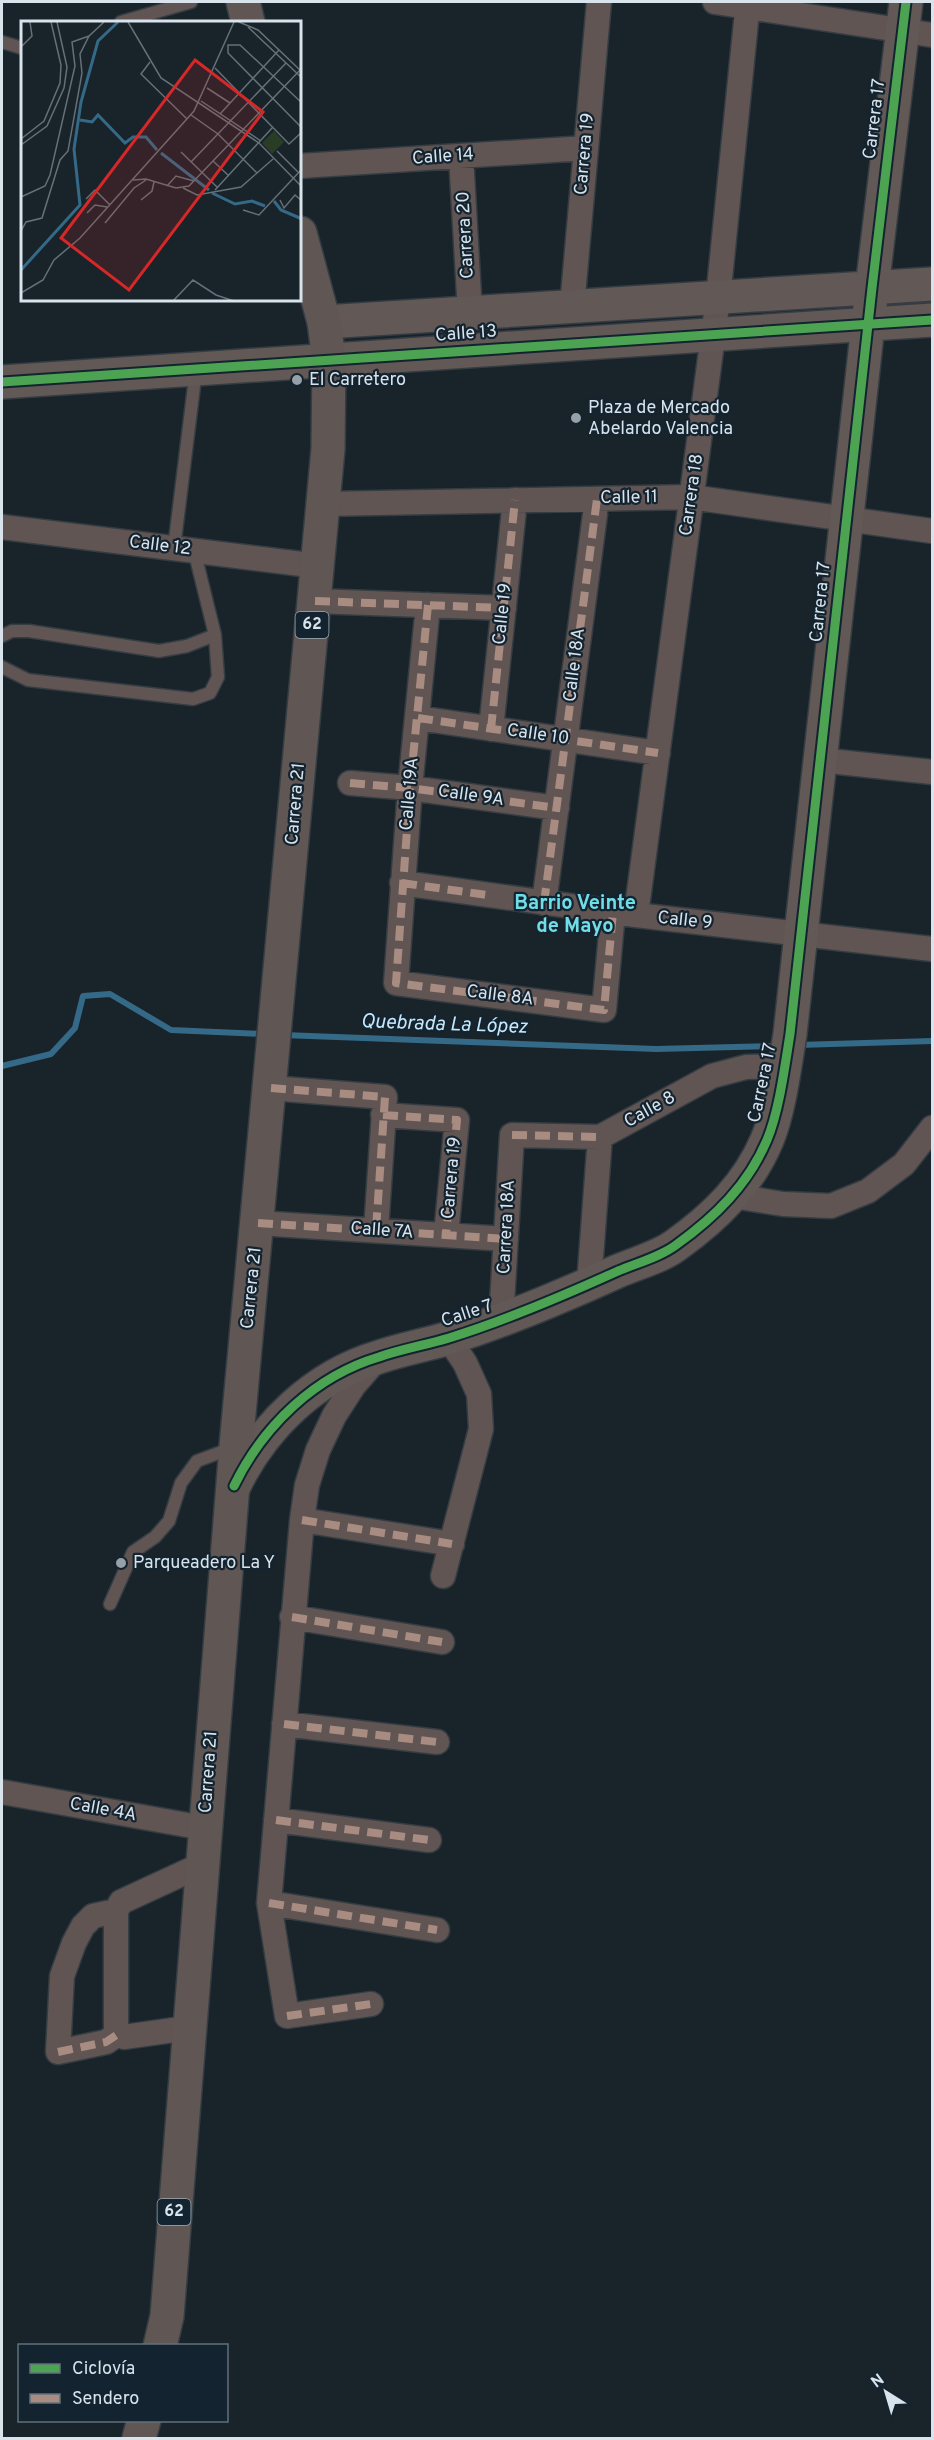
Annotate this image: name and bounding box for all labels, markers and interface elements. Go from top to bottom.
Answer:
inset map [21,21,302,302]
street label: Carrera 17 [859,77,891,161]
street label: Carrera 19 [570,112,600,196]
street label: Calle 14 [411,143,475,171]
street label: Carrera 20 [452,191,480,279]
street label: Calle 13 [434,320,498,348]
place label: El Carretero [309,369,406,392]
marker: El Carretero [290,373,304,387]
place label: Plaza de Mercado Abelardo Valencia [588,397,733,441]
marker: Plaza de Mercado Abelardo Valencia [569,411,583,425]
street label: Carrera 18 [675,452,709,538]
street label: Calle 11 [600,486,658,510]
street label: Calle 12 [128,531,192,561]
street label: Carrera 17 [805,560,837,644]
street label: Calle 19 [488,582,518,646]
road number: 62 [296,612,328,638]
street label: Calle 18A [559,627,591,703]
street label: Calle 10 [505,719,571,751]
street label: Calle 19A [395,756,425,832]
street label: Carrera 21 [281,762,311,846]
street label: Calle 9A [436,780,506,812]
district label: Barrio Veinte de Mayo [514,891,636,940]
street label: Calle 9 [656,907,714,935]
street label: Calle 8A [465,980,535,1012]
water label: Quebrada La López [360,1009,529,1041]
street label: Carrera 17 [743,1041,783,1125]
street label: Calle 8 [620,1086,680,1134]
street label: Carrera 19 [437,1136,467,1220]
street label: Carrera 18A [493,1179,521,1275]
street label: Calle 7A [350,1217,414,1245]
street label: Carrera 21 [236,1246,268,1330]
street label: Calle 7 [438,1295,496,1333]
place label: Parqueadero La Y [133,1552,275,1575]
marker: Parqueadero La Y [114,1556,128,1570]
street label: Carrera 21 [195,1730,223,1814]
street label: Calle 4A [68,1793,138,1827]
road number: 62 [158,2199,190,2225]
legend [18,2344,228,2422]
text: Ciclovía [72,2358,135,2381]
north arrow [856,2362,916,2422]
text: N [868,2370,889,2393]
text: Sendero [72,2388,139,2411]

